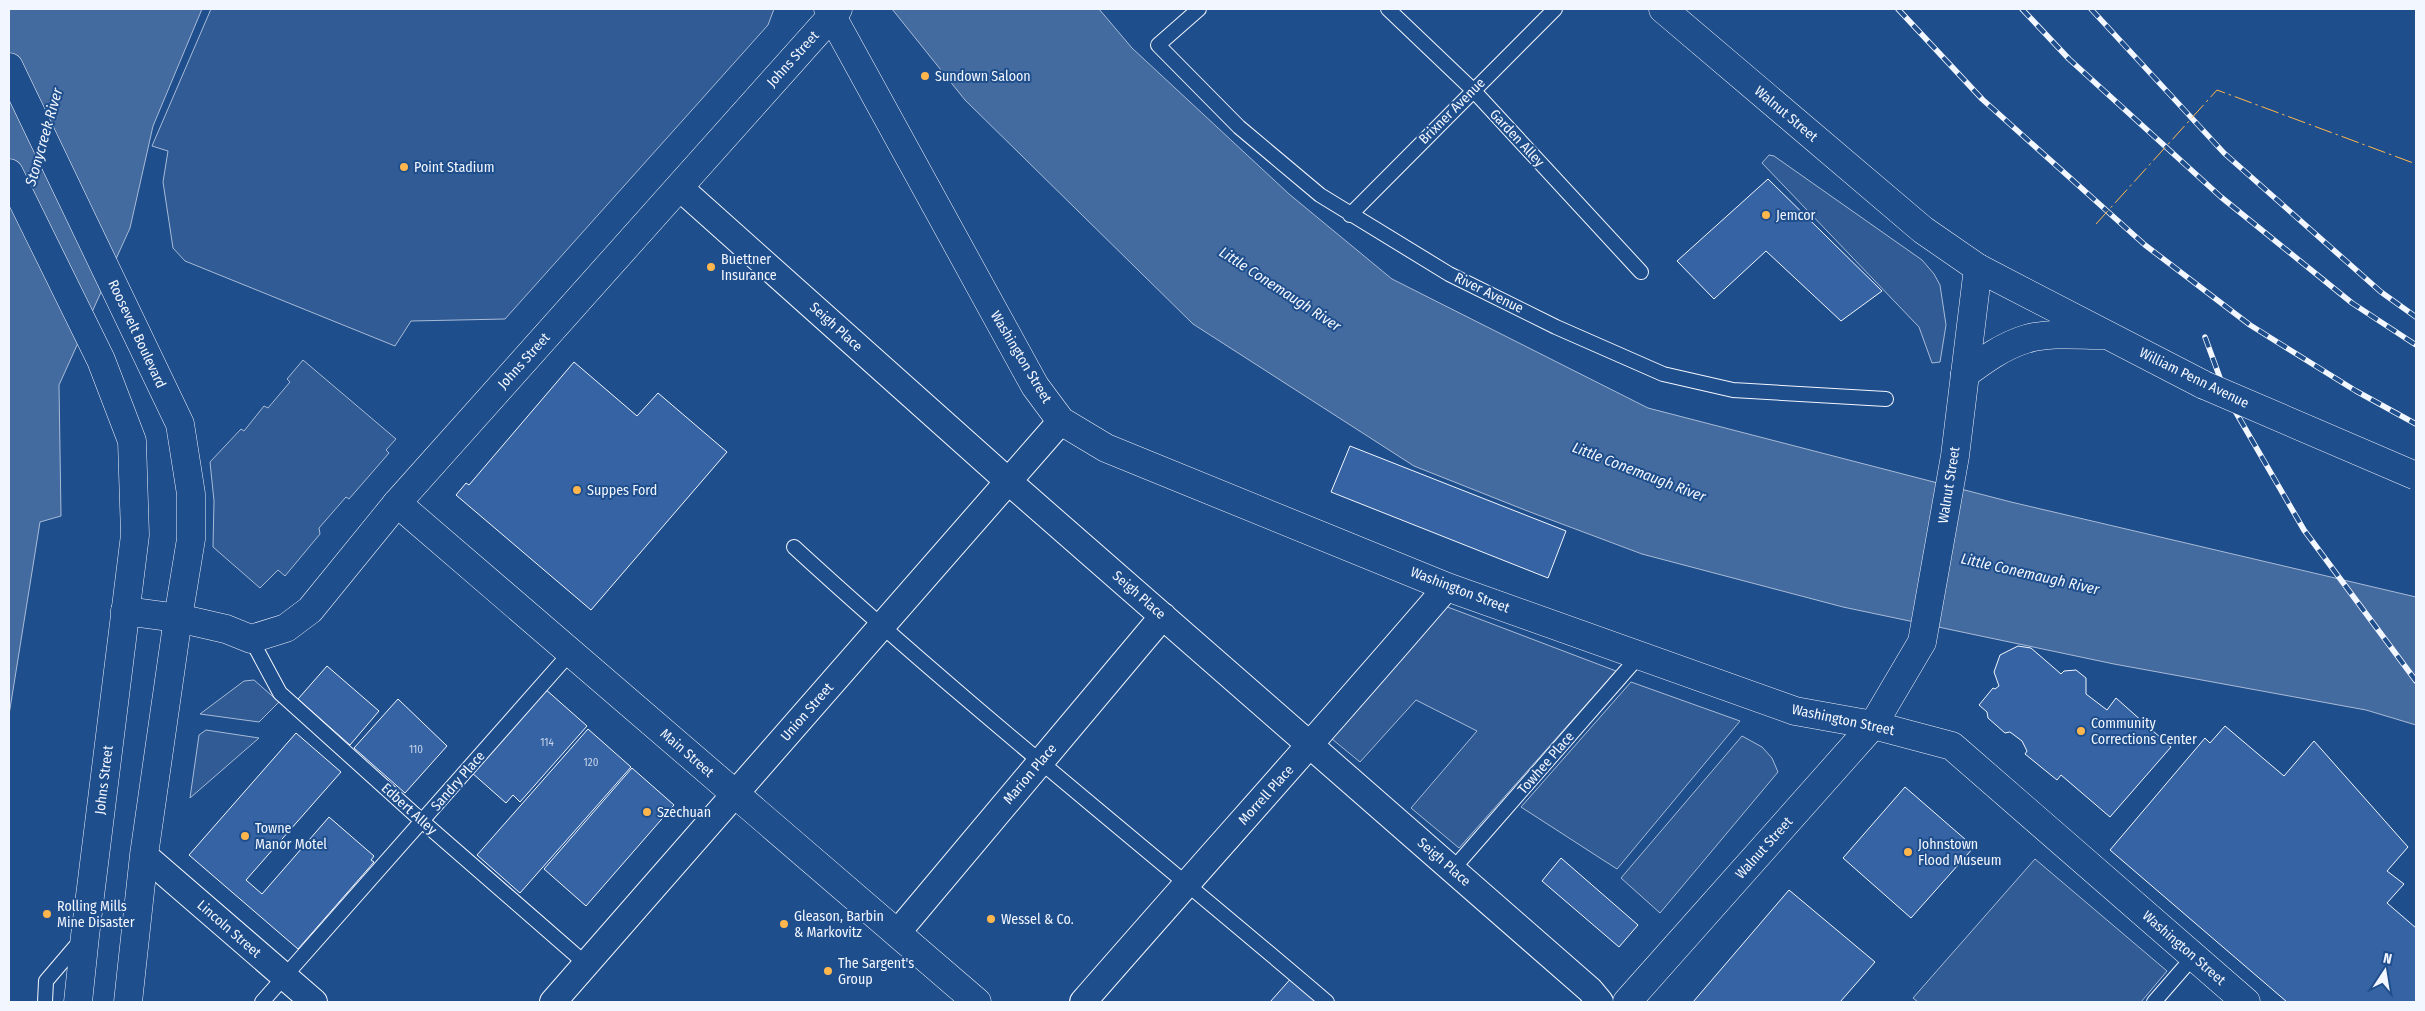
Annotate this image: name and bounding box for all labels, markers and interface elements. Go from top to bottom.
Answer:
street label: Johns Street [763,27,823,91]
place label: Sundown Saloon [935,68,1031,85]
marker: Sundown Saloon [919,70,931,82]
street label: Brixner Avenue [1415,74,1489,148]
street label: Walnut Street [1751,83,1821,146]
water label: Stonycreek River [21,85,67,189]
street label: Garden Alley [1486,106,1548,171]
place label: Point Stadium [414,159,494,176]
marker: Point Stadium [398,161,410,173]
place label: Jemcor [1776,207,1816,224]
marker: Jemcor [1760,209,1772,221]
water label: Little Conemaugh River [1216,243,1345,336]
place label: Buettner Insurance [721,251,777,284]
marker: Buettner Insurance [705,261,717,273]
street label: River Avenue [1452,269,1526,317]
street label: Roosevelt Boulevard [104,277,170,391]
street label: Seigh Place [806,299,866,355]
street label: Washington Street [987,308,1055,407]
street label: Johns Street [494,329,554,393]
street label: William Penn Avenue [2136,344,2252,412]
water label: Little Conemaugh River [1570,438,1709,506]
street label: Walnut Street [1935,445,1964,525]
place label: Suppes Ford [587,482,657,499]
marker: Suppes Ford [571,484,583,496]
water label: Little Conemaugh River [1959,549,2102,599]
street label: Washington Street [1408,563,1512,617]
street label: Seigh Place [1109,567,1169,623]
street label: Union Street [777,679,837,745]
street label: Washington Street [1790,701,1896,739]
place label: Community Corrections Center [2091,715,2197,748]
street label: Main Street [657,725,718,781]
marker: Community Corrections Center [2075,725,2087,737]
street label: Towhee Place [1514,728,1578,798]
house number: 114 [540,736,555,749]
street label: Marion Place [1000,740,1060,808]
house number: 110 [409,743,423,756]
street label: Johns Street [91,744,117,816]
street label: Sandry Place [428,748,489,814]
house number: 120 [584,756,599,769]
street label: Morrell Place [1235,762,1297,828]
street label: Edbert Alley [378,780,441,839]
place label: Szechuan [657,804,711,821]
marker: Szechuan [641,806,653,818]
street label: Walnut Street [1732,813,1797,882]
place label: Towne Manor Motel [255,820,327,853]
marker: Towne Manor Motel [239,830,251,842]
street label: Seigh Place [1414,834,1474,890]
place label: Johnstown Flood Museum [1918,836,2001,869]
marker: Johnstown Flood Museum [1902,846,1914,858]
street label: Lincoln Street [194,897,265,962]
place label: Rolling Mills Mine Disaster [57,898,135,931]
street label: Washington Street [2139,907,2229,989]
marker: Rolling Mills Mine Disaster [41,908,53,920]
place label: Gleason, Barbin & Markovitz [794,908,884,941]
place label: Wessel & Co. [1001,911,1074,928]
marker: Wessel & Co. [985,913,997,925]
marker: Gleason, Barbin & Markovitz [778,918,790,930]
north arrow [2360,946,2410,996]
text: N [2382,950,2393,968]
place label: The Sargent's Group [838,955,914,988]
marker: The Sargent's Group [822,965,834,977]

